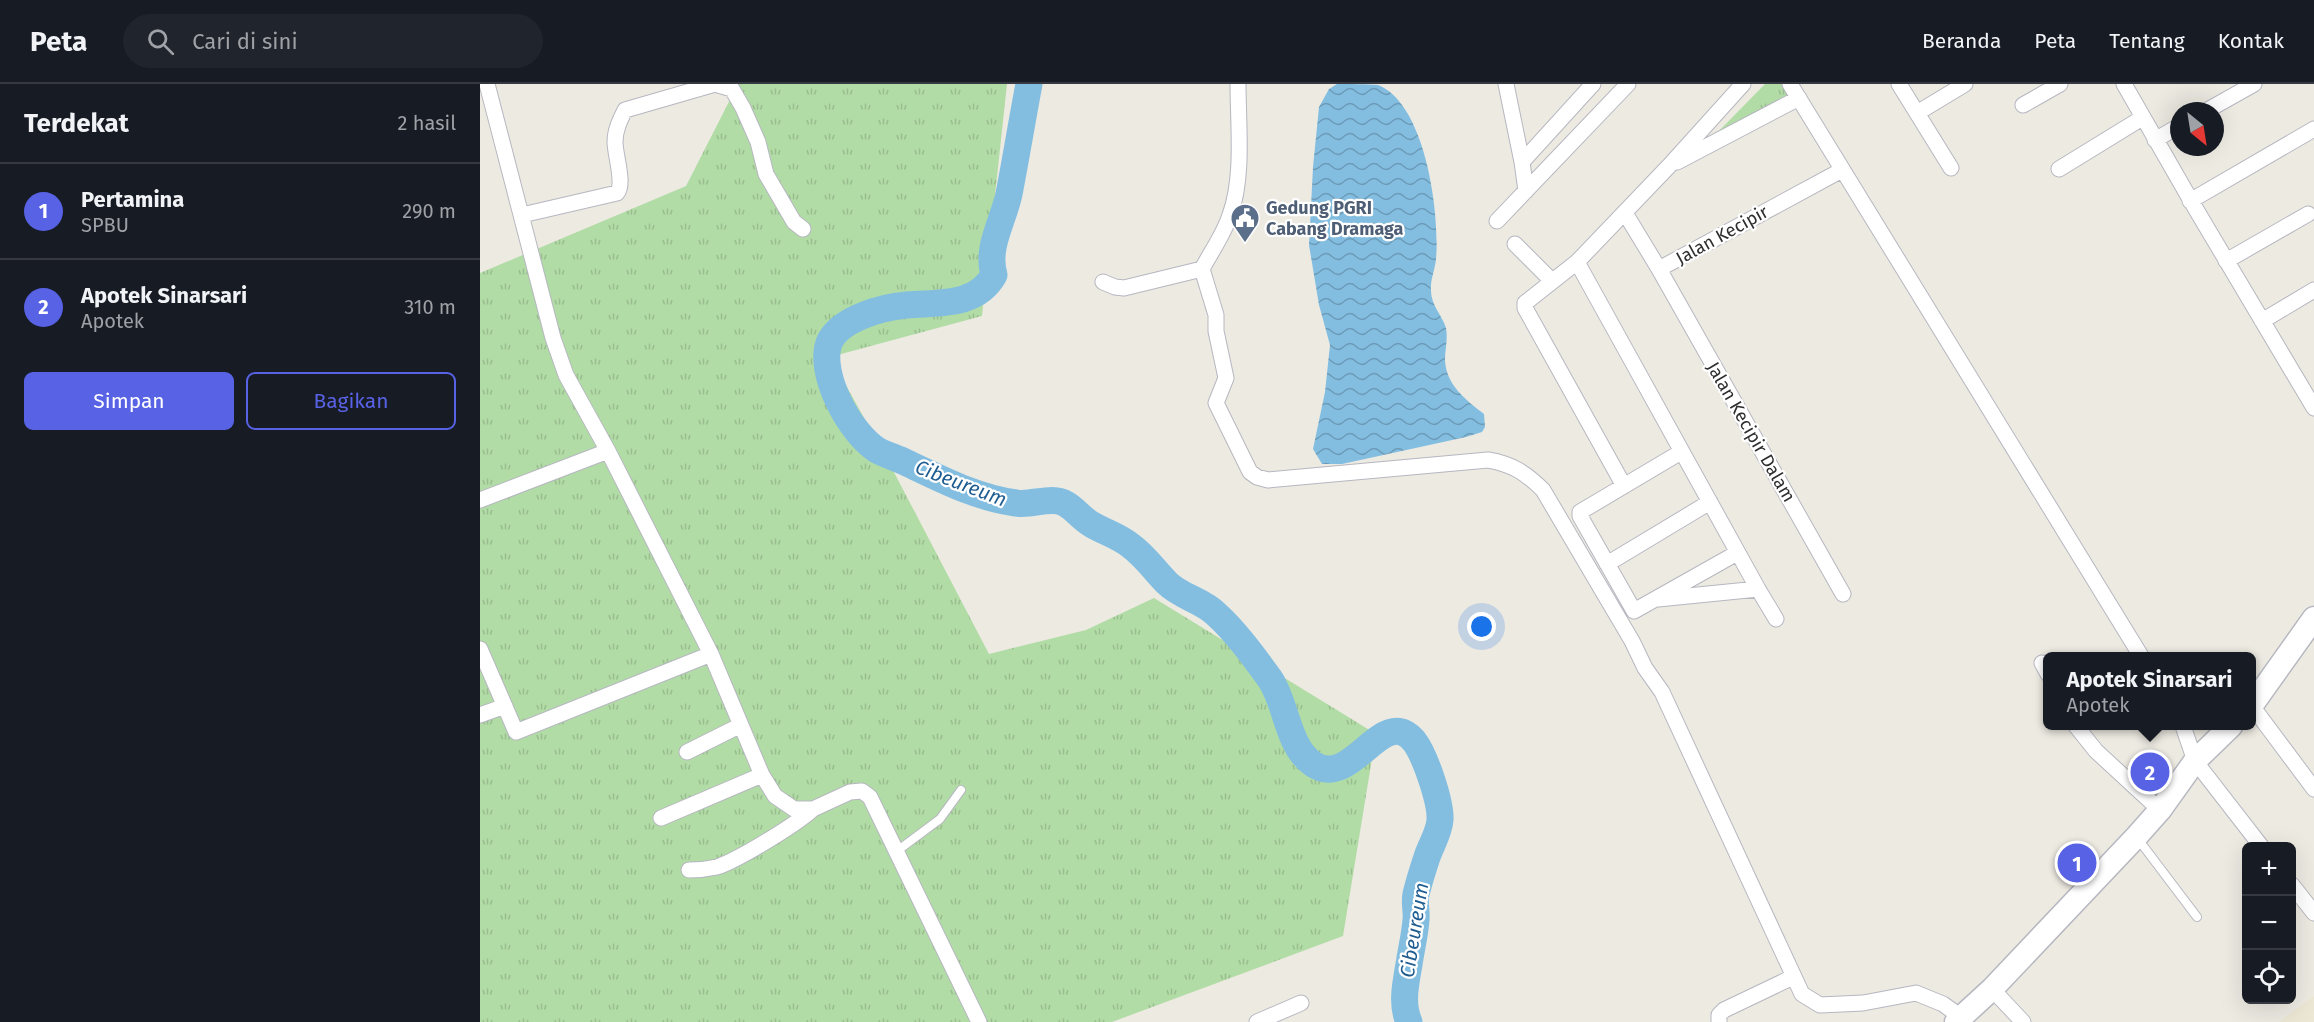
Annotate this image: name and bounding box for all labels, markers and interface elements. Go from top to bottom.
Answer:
search box [123,14,543,68]
text: Peta [30,25,87,58]
icon: search [144,25,177,58]
text: Cari di sini [192,28,298,55]
text: Beranda [1922,28,2001,54]
text: Peta [2034,28,2076,54]
text: Tentang [2109,28,2185,54]
text: Kontak [2218,28,2284,54]
north arrow [2170,102,2224,156]
text: Terdekat [24,108,129,139]
text: 2 hasil [398,111,456,135]
text: Pertamina [81,186,184,213]
place label: Gedung PGRI Cabang Dramaga [1266,197,1404,240]
text: 1 [39,199,48,223]
text: 290 m [402,199,456,223]
street label: Jalan Kecipir [1672,201,1772,269]
public building icon: Gedung PGRI Cabang Dramaga [1229,202,1261,244]
text: SPBU [81,213,129,237]
text: Apotek Sinarsari [81,282,247,309]
text: 2 [38,295,49,319]
text: 310 m [404,295,456,319]
text: Apotek [81,309,144,333]
street label: Jalan Kecipir Dalam [1702,358,1800,506]
button: Simpan [24,372,234,430]
button: Bagikan [246,372,456,430]
water label: Cibeureum [912,455,1010,511]
your location [1467,612,1496,641]
popup [2043,652,2256,730]
text: Apotek Sinarsari [2066,666,2233,693]
text: Apotek [2066,693,2130,717]
pin: 2 [2130,750,2170,794]
pin: 1 [2058,840,2096,886]
map controls [2242,842,2296,1004]
button: + [2242,842,2296,896]
water label: Cibeureum [1395,881,1433,979]
button: − [2242,896,2296,950]
button: locate [2242,950,2296,1004]

